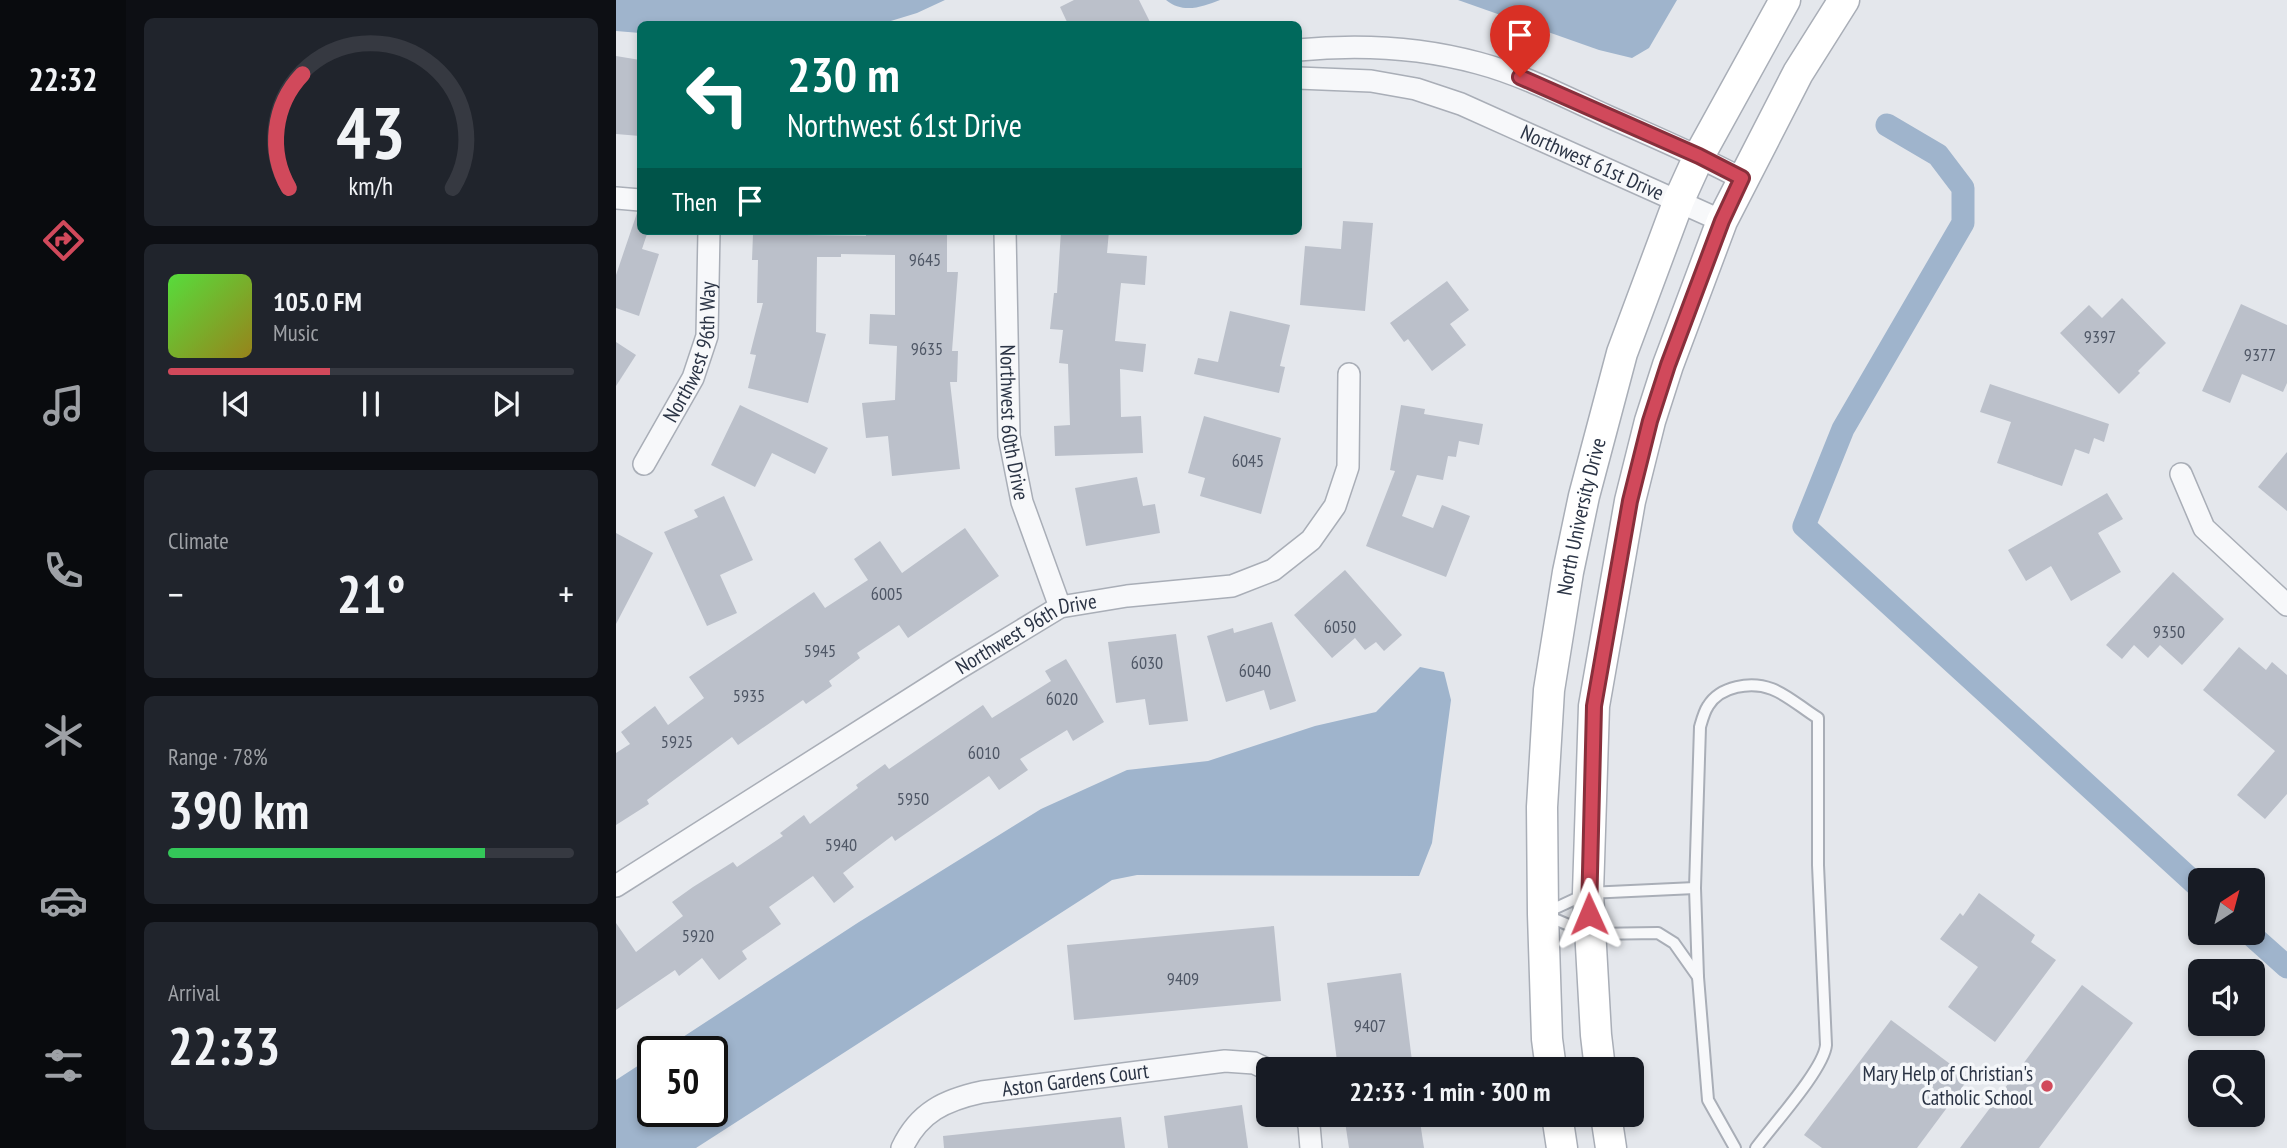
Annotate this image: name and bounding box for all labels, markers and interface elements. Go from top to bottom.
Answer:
pin [1490,5,1550,77]
icon: arrive [1501,16,1539,54]
text: 230 m [787,42,900,106]
icon: left [672,49,763,140]
text: 22:32 [28,58,98,100]
text: 43 [336,84,406,178]
text: Northwest 61st Drive [787,104,1022,146]
street label: Northwest 61st Drive [1516,118,1668,206]
text: km/h [349,170,393,202]
icon: arrive [731,182,769,220]
text: Then [672,185,717,218]
icon: directions [39,216,88,265]
house number: 9645 [909,248,941,271]
street label: Northwest 96th Way [657,281,721,427]
text: 105.0 FM [273,285,362,318]
text: Music [273,318,319,347]
house number: 9397 [2084,325,2116,348]
house number: 9635 [911,337,943,360]
house number: 9377 [2244,343,2276,366]
street label: Northwest 60th Drive [994,344,1035,503]
icon: music [39,381,88,430]
icon: previous [217,385,255,423]
icon: pause [352,385,390,423]
icon: next [487,385,525,423]
street label: North University Drive [1550,435,1612,597]
house number: 6045 [1232,449,1264,472]
text: Climate [168,526,229,555]
icon: phone [39,546,88,595]
text: 21° [337,560,405,627]
text: − [168,569,184,618]
text: + [558,569,574,618]
house number: 6005 [871,582,903,605]
street label: Northwest 96th Drive [950,587,1098,680]
house number: 6050 [1324,615,1356,638]
house number: 9350 [2153,620,2185,643]
house number: 5945 [804,639,836,662]
house number: 6030 [1131,651,1163,674]
house number: 6040 [1239,659,1271,682]
house number: 5935 [733,684,765,707]
house number: 6020 [1046,687,1078,710]
icon: climate [39,711,88,760]
house number: 5925 [661,730,693,753]
house number: 6010 [968,741,1000,764]
text: Range · 78% [168,742,268,771]
text: 390 km [168,776,309,843]
house number: 5950 [897,787,929,810]
house number: 5940 [825,833,857,856]
north arrow [2188,868,2264,945]
map controls [2188,868,2265,1127]
icon: car [39,876,88,925]
position arrow [1552,877,1626,951]
house number: 5920 [682,924,714,947]
button: sound [2188,959,2265,1036]
house number: 9409 [1167,967,1199,990]
text: Arrival [168,978,220,1007]
text: 22:33 [168,1012,280,1079]
house number: 9407 [1354,1014,1386,1037]
speed limit sign: 50 [637,1036,728,1127]
icon: filters [39,1041,88,1090]
button: search [2188,1050,2265,1127]
street label: Aston Gardens Court [1000,1057,1150,1102]
place label: Mary Help of Christian's Catholic School [1863,1060,2033,1111]
text: 22:33 · 1 min · 300 m [1350,1075,1550,1108]
marker: Mary Help of Christian's Catholic School [2039,1078,2055,1094]

